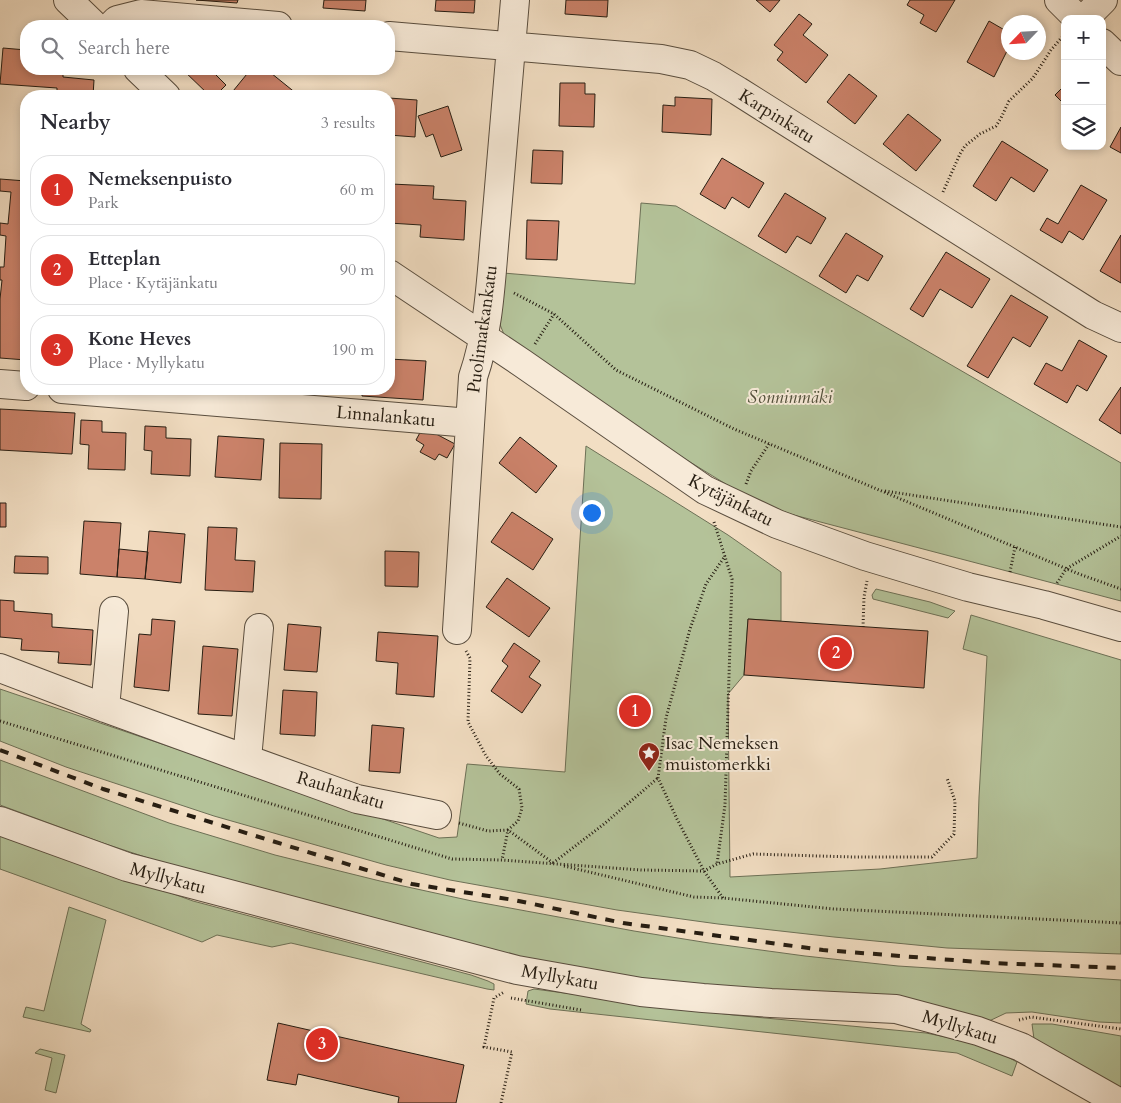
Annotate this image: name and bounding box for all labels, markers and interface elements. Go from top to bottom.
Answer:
north arrow [1001,15,1046,60]
map controls [1061,15,1106,150]
button: + [1061,15,1106,60]
search box [20,20,395,75]
icon: search [38,34,66,62]
text: Search here [78,35,170,61]
button: − [1061,60,1106,105]
street label: Karpinkatu [734,83,820,150]
button: layers [1061,105,1106,150]
text: Nearby [40,108,111,137]
text: 3 results [321,112,375,134]
text: Nemeksenpuisto [88,166,232,192]
text: 1 [53,179,61,201]
text: 60 m [340,179,374,201]
text: Park [88,192,119,214]
text: Etteplan [88,246,161,272]
text: 2 [53,259,61,281]
text: 90 m [340,259,374,281]
street label: Puolimatkankatu [461,263,504,395]
text: Place · Kytäjänkatu [88,272,218,294]
text: Kone Heves [88,326,191,352]
text: 3 [53,339,61,361]
text: 190 m [332,339,374,361]
text: Place · Myllykatu [88,352,205,374]
park label: Sonninmäki [748,385,833,410]
street label: Linnalankatu [335,400,437,433]
street label: Kytäjänkatu [684,468,778,533]
your location [579,500,605,526]
pin: 2 [820,634,852,672]
pin: 1 [619,692,651,730]
place label: Isac Nemeksen muistomerkki [665,731,780,777]
place icon: Isac Nemeksen muistomerkki [637,741,661,772]
street label: Rauhankatu [294,765,388,816]
street label: Myllykatu [127,856,209,901]
street label: Myllykatu [519,958,601,997]
street label: Myllykatu [919,1004,1001,1051]
pin: 3 [306,1025,338,1063]

